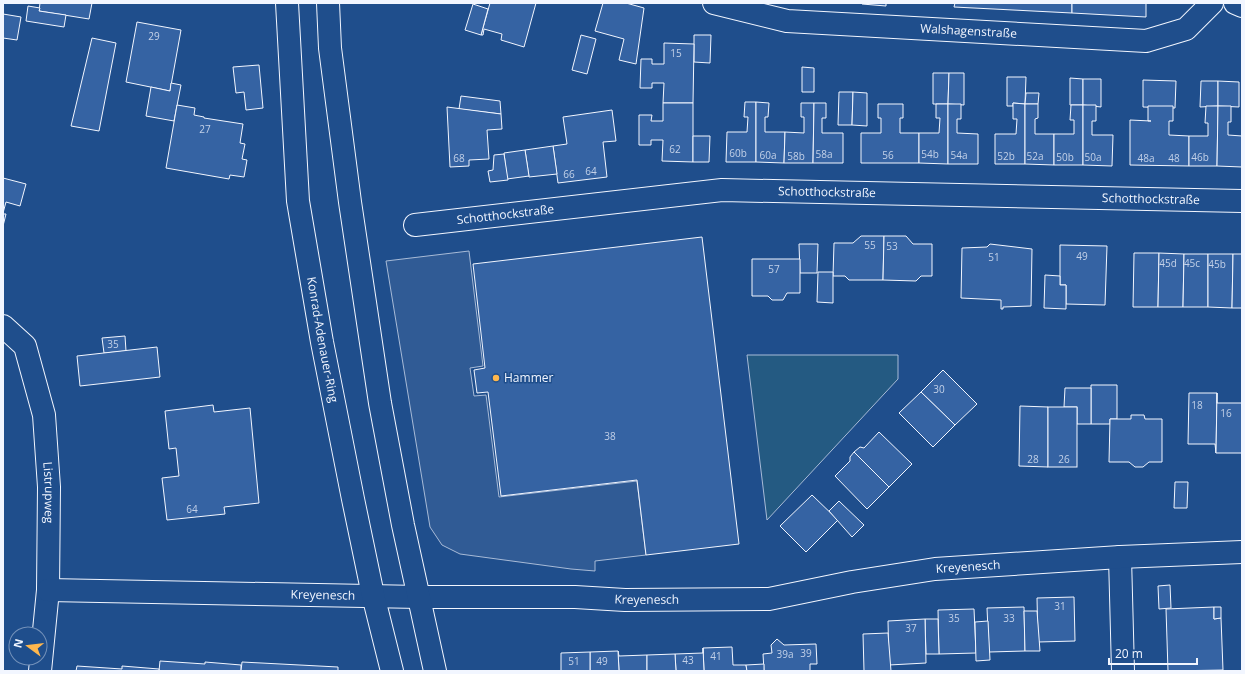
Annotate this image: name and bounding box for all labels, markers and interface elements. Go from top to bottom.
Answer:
street label: Walshagenstraße [920,19,1018,42]
house number: 29 [148,29,160,43]
house number: 15 [670,46,682,60]
house number: 27 [199,122,211,136]
house number: 62 [669,142,681,156]
house number: 60b [729,146,747,160]
house number: 58a [816,147,833,161]
house number: 54b [921,147,939,161]
house number: 60a [760,148,777,162]
house number: 56 [882,148,894,162]
house number: 54a [951,148,968,162]
house number: 58b [787,149,805,163]
house number: 52b [997,149,1015,163]
house number: 52a [1027,149,1044,163]
house number: 50b [1056,150,1074,164]
house number: 50a [1085,150,1102,164]
house number: 46b [1191,150,1209,164]
house number: 68 [453,151,465,165]
house number: 48a [1138,151,1155,165]
house number: 48 [1168,151,1180,165]
house number: 64 [585,164,597,178]
house number: 66 [563,167,575,181]
street label: Schotthockstraße [778,182,876,201]
street label: Schotthockstraße [1102,189,1200,208]
street label: Schotthockstraße [456,200,555,228]
house number: 55 [864,238,876,252]
house number: 53 [886,239,898,253]
house number: 49 [1076,249,1088,263]
house number: 51 [988,250,1000,264]
house number: 45d [1159,256,1177,270]
house number: 45c [1184,256,1200,270]
house number: 45b [1208,257,1226,271]
house number: 57 [768,262,780,276]
street label: Konrad-Adenauer-Ring [303,275,343,404]
house number: 35 [107,337,119,351]
place label: Hammer [504,369,553,386]
marker: Hammer [491,373,501,383]
house number: 30 [933,382,945,396]
house number: 18 [1191,398,1203,412]
house number: 16 [1220,406,1232,420]
house number: 38 [604,429,616,443]
house number: 28 [1027,452,1039,466]
house number: 26 [1058,452,1070,466]
street label: Listrupweg [39,461,58,524]
house number: 64 [186,502,198,516]
street label: Kreyenesch [935,556,1001,577]
street label: Kreyenesch [290,586,355,604]
street label: Kreyenesch [614,590,679,608]
house number: 31 [1054,599,1066,613]
house number: 35 [948,611,960,625]
house number: 33 [1003,611,1015,625]
house number: 37 [905,621,917,635]
north arrow [8,626,48,666]
text: N [9,637,26,650]
scale bar [1109,640,1197,666]
text: 20 m [1115,645,1143,662]
house number: 39 [800,646,812,660]
house number: 39a [777,647,794,661]
house number: 41 [710,649,722,663]
house number: 43 [682,653,694,667]
house number: 51 [568,654,580,668]
house number: 49 [596,654,608,668]

